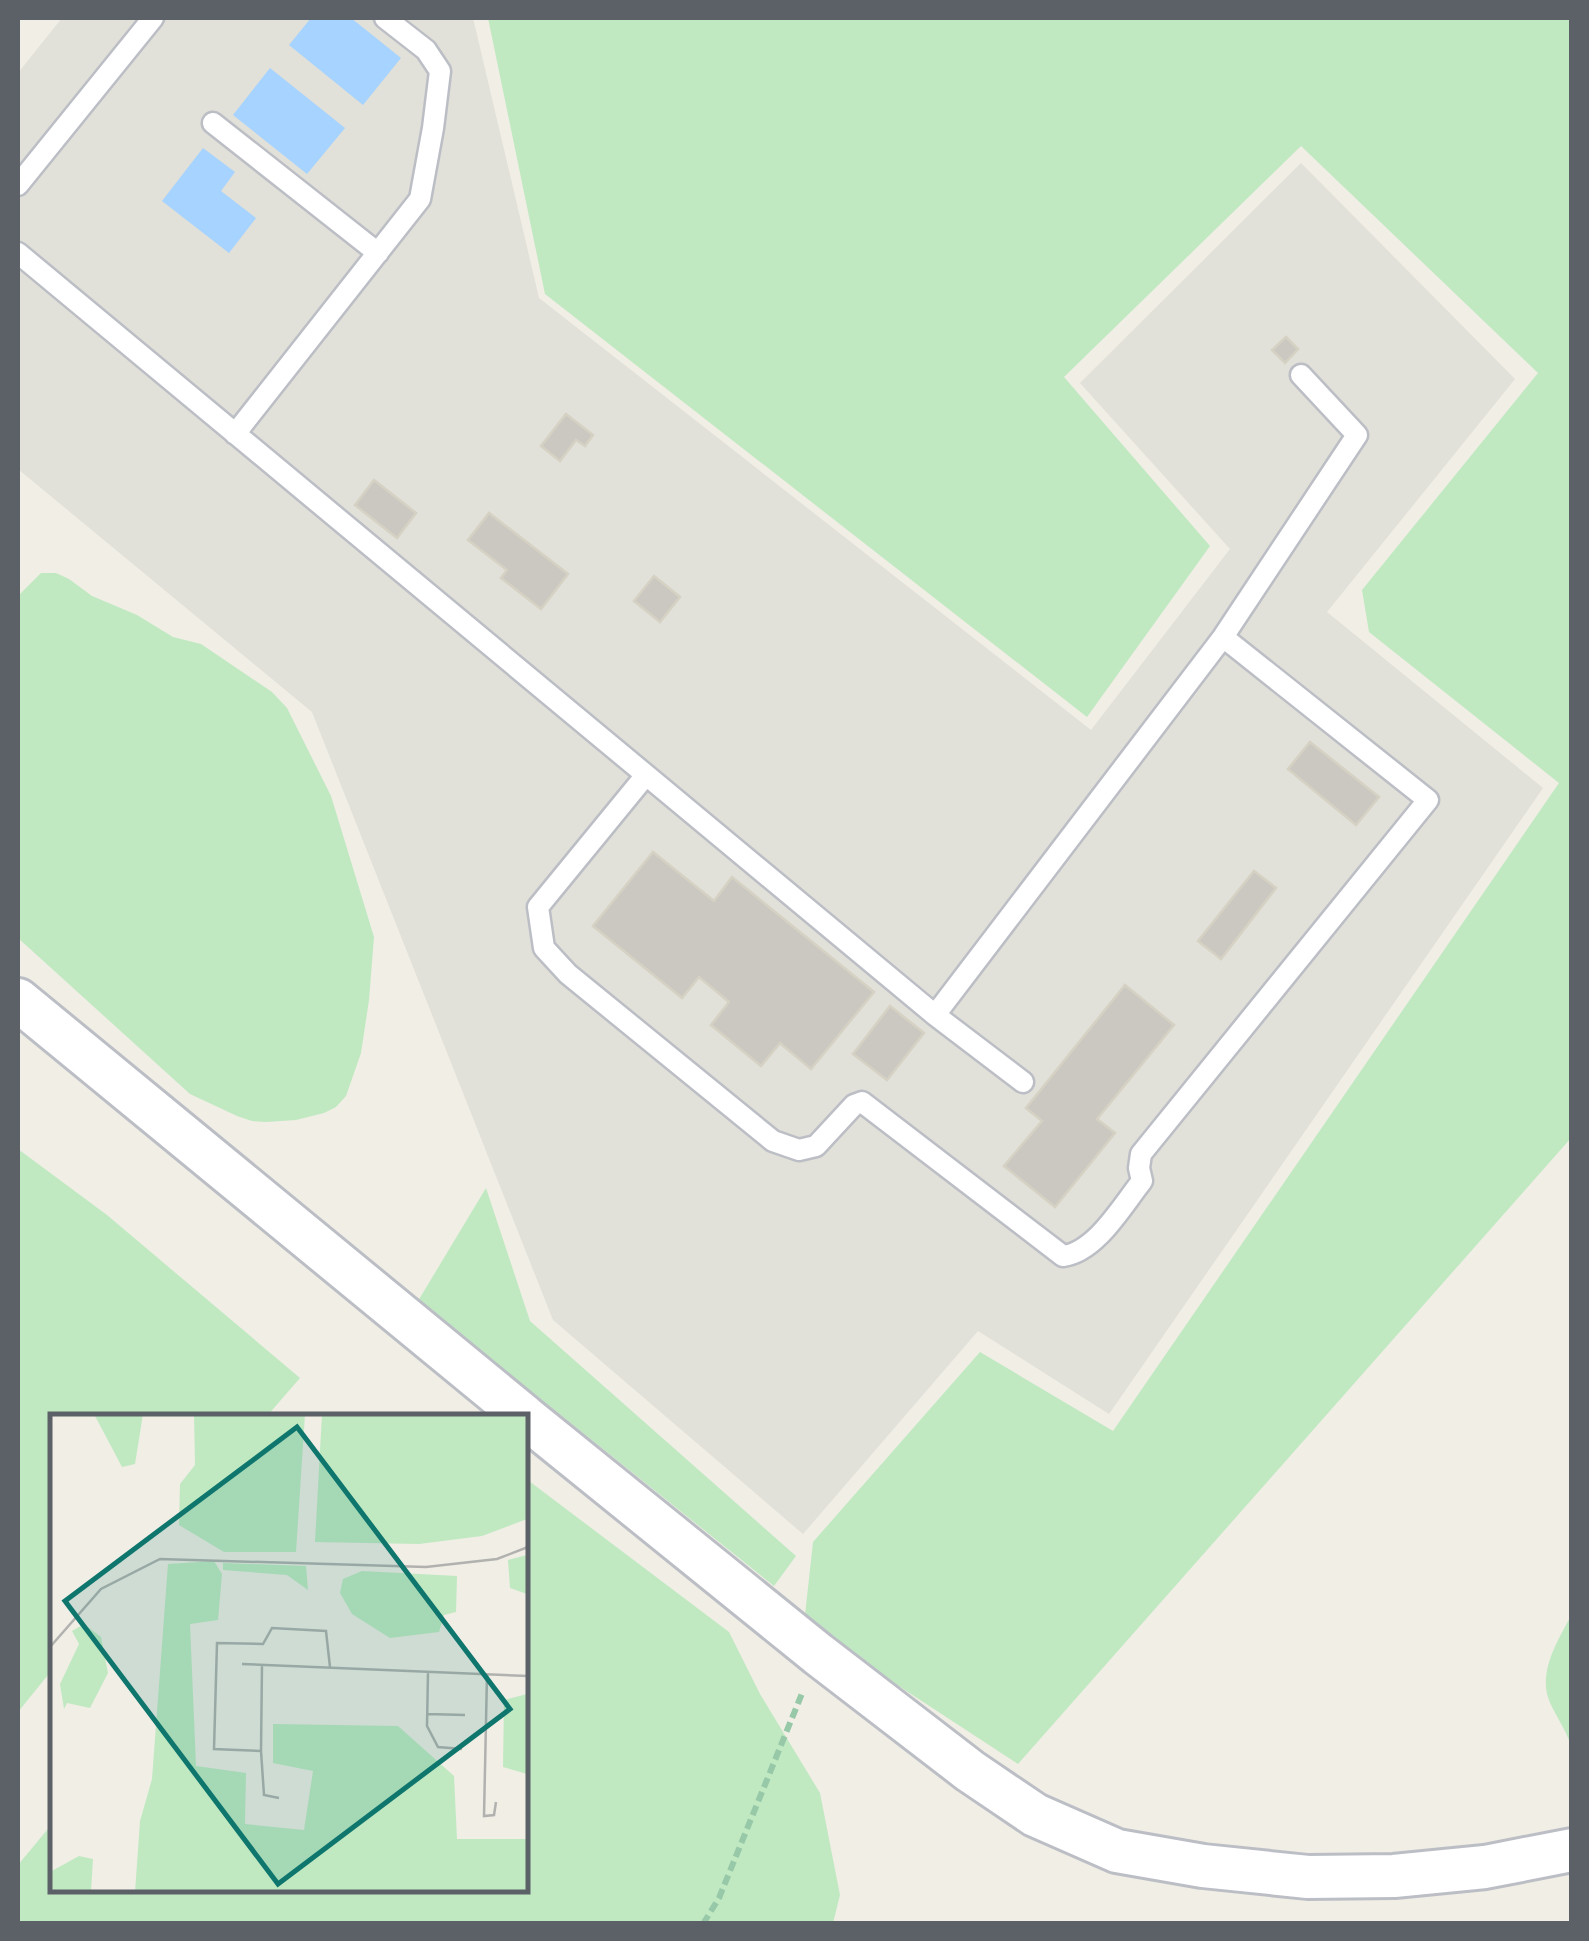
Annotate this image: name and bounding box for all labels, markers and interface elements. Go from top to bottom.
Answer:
inset map [50,1414,528,1891]

